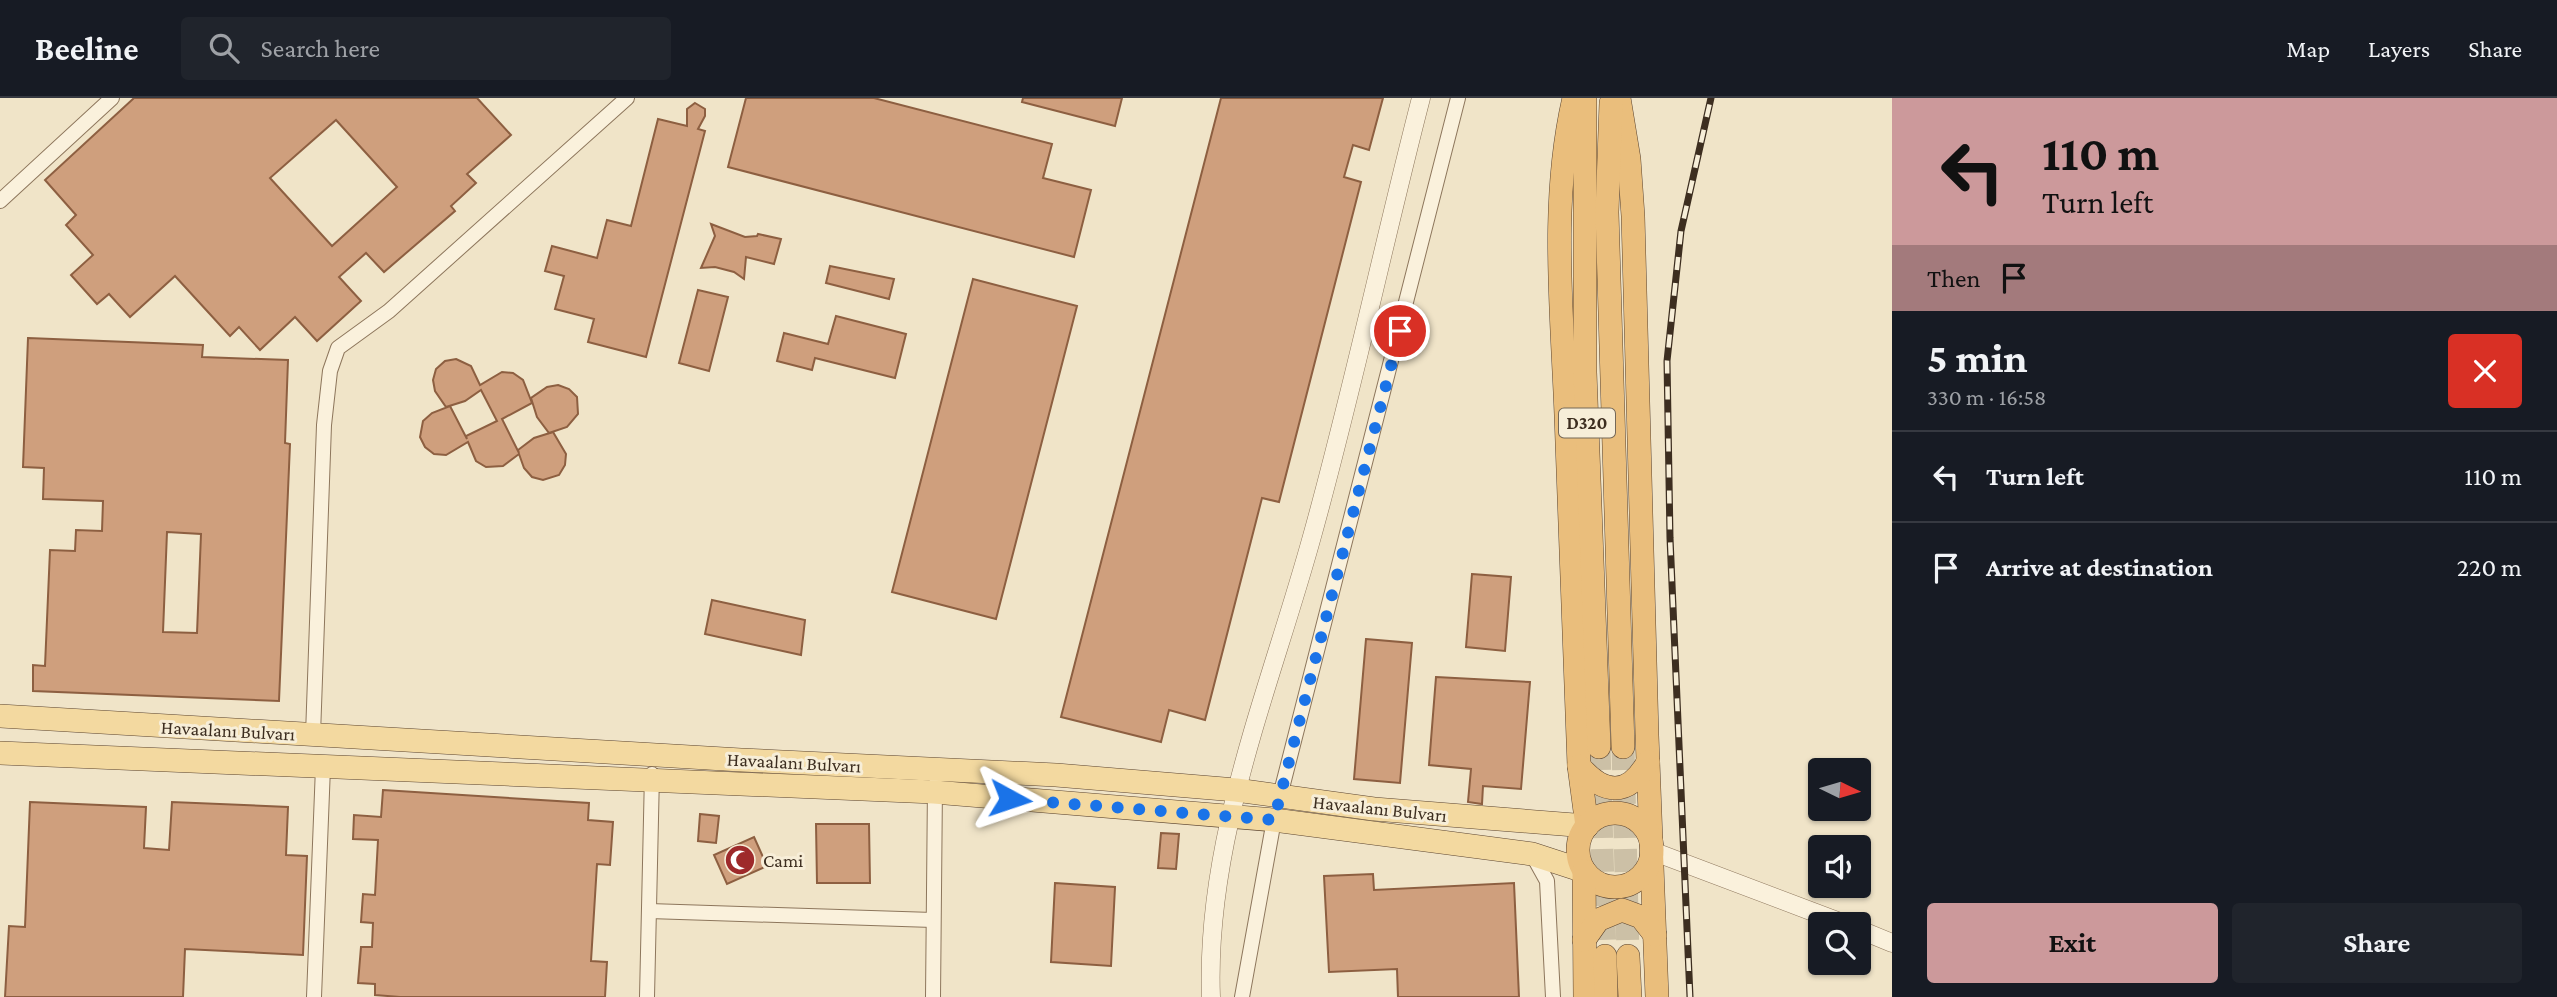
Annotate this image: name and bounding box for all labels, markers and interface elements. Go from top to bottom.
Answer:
search box [181,17,671,80]
icon: search [205,29,243,67]
text: Beeline [35,30,139,67]
text: Search here [261,34,380,63]
text: Map [2286,35,2330,62]
text: Layers [2368,35,2430,62]
text: Share [2468,35,2522,62]
icon: left [1927,126,2018,217]
text: 110 m [2042,126,2159,181]
text: Turn left [2042,184,2153,220]
icon: arrive [1995,259,2033,297]
text: Then [1927,264,1981,293]
pin [1370,301,1430,361]
icon: arrive [1381,312,1419,350]
text: 5 min [1927,334,2028,381]
button: close [2448,334,2522,408]
text: 330 m · 16:58 [1927,384,2046,410]
road number: D320 [1559,408,1615,438]
icon: left [1927,458,1965,496]
text: Turn left [1986,462,2084,491]
text: 110 m [2464,462,2522,491]
icon: arrive [1927,549,1965,587]
text: Arrive at destination [1986,553,2213,582]
text: 220 m [2457,553,2522,582]
street label: Havaalanı Bulvarı [160,716,296,745]
street label: Havaalanı Bulvarı [726,748,862,777]
north arrow [1808,758,1871,821]
map controls [1808,758,1871,975]
position arrow [973,762,1047,836]
street label: Havaalanı Bulvarı [1312,791,1448,826]
button: sound [1808,835,1871,898]
mosque icon: Cami [723,843,757,877]
place label: Cami [763,850,803,871]
button: Exit [1927,903,2218,983]
button: Share [2232,903,2522,983]
button: search [1808,912,1871,975]

